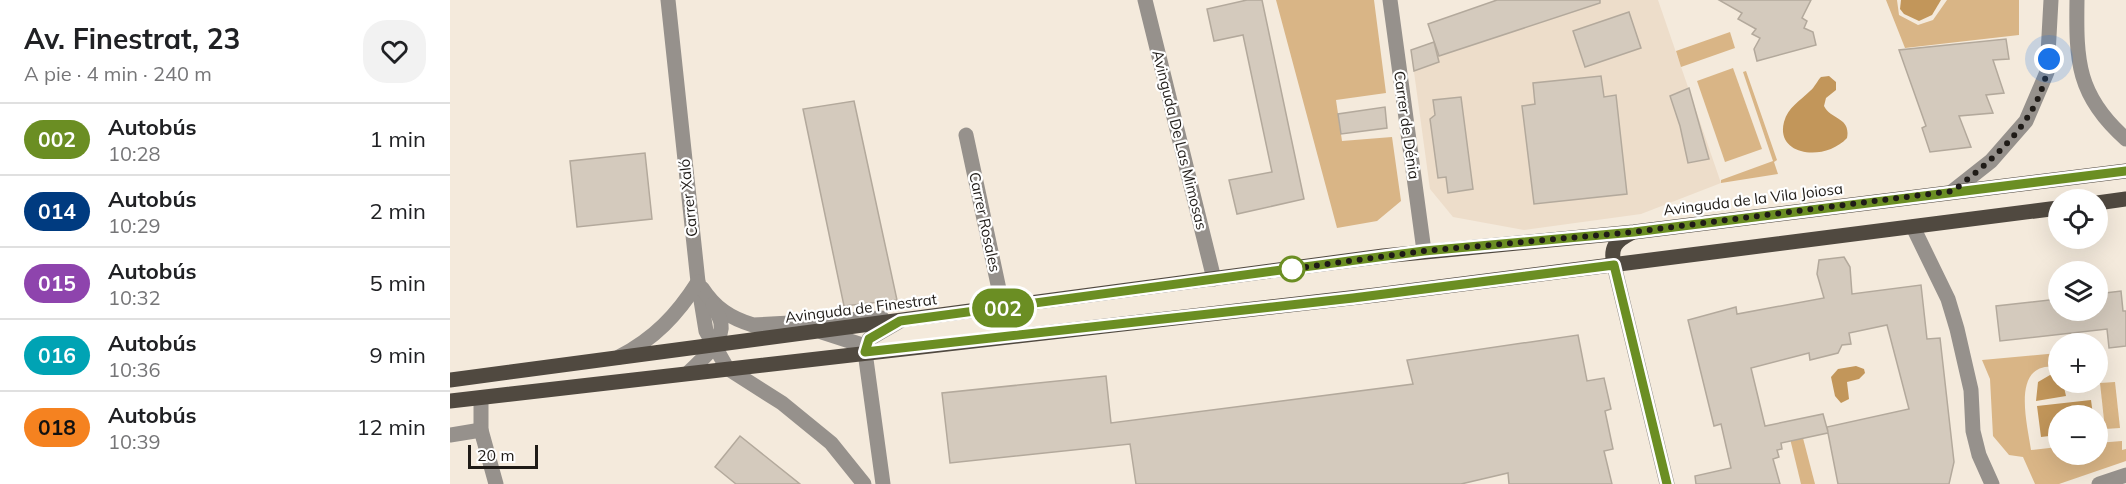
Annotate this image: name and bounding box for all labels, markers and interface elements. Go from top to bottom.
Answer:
button: heart [363,20,426,83]
text: Av. Finestrat, 23 [24,21,240,56]
your location [2034,44,2064,74]
street label: Avinguda De Las Mimosas [1148,48,1212,232]
text: A pie · 4 min · 240 m [24,61,212,86]
street label: Carrer de Dénia [1390,70,1424,180]
text: Autobús [108,113,197,141]
text: 1 min [370,125,426,153]
text: 002 [38,126,76,152]
text: 10:28 [108,141,161,166]
street label: Carrer Xaló [674,158,702,238]
street label: Carrer Rosales [965,170,1005,274]
street label: Avinguda de la Vila Joiosa [1662,179,1844,219]
text: Autobús [108,185,197,213]
map controls [2048,189,2108,465]
button: locate [2048,189,2108,249]
text: 2 min [370,197,426,225]
text: 014 [38,198,76,224]
text: 10:29 [108,213,161,238]
unlabelled marker [1279,256,1305,282]
text: Autobús [108,257,197,285]
button: layers [2048,261,2108,321]
text: 5 min [370,269,426,297]
text: 015 [38,270,76,296]
text: 10:32 [108,285,161,310]
line badge: 002 [968,288,1038,328]
street label: Avinguda de Finestrat [784,289,938,327]
text: 002 [984,295,1022,321]
text: Autobús [108,329,197,357]
button: + [2048,333,2108,393]
text: 9 min [370,341,426,369]
text: 016 [38,342,76,368]
text: 10:36 [108,357,161,382]
text: Autobús [108,401,197,429]
button: − [2048,405,2108,465]
text: 12 min [356,413,426,441]
text: 018 [38,414,76,440]
text: 10:39 [108,429,161,454]
scale bar [468,442,538,470]
text: 20 m [477,445,514,465]

